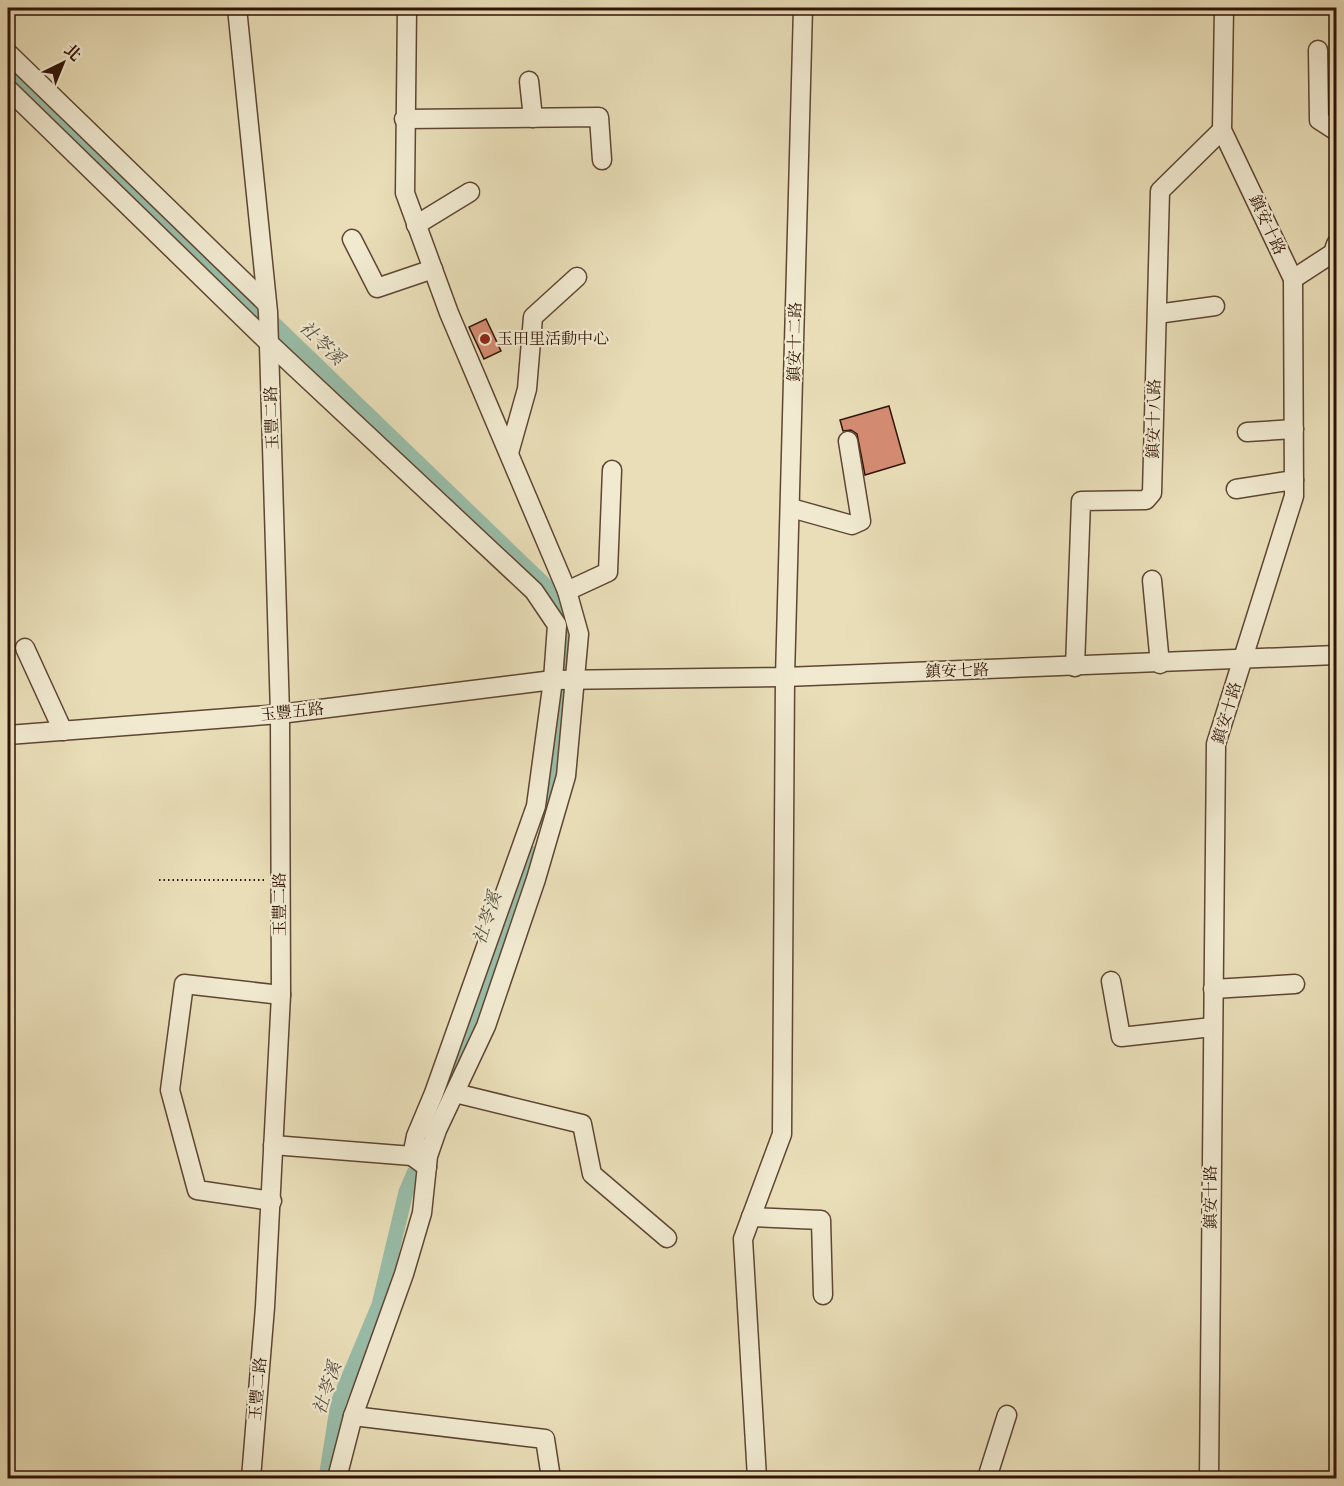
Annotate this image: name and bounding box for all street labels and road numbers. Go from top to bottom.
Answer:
street label: 鎮安十路 [1244,191,1290,259]
street label: 鎮安十二路 [783,302,807,382]
street label: 鎮安十八路 [1142,379,1166,459]
street label: 玉豐二路 [260,386,284,450]
street label: 鎮安七路 [925,659,989,683]
street label: 鎮安十路 [1207,679,1247,747]
street label: 玉豐五路 [259,698,325,726]
street label: 玉豐二路 [269,872,291,936]
street label: 鎮安十路 [1200,1165,1222,1229]
street label: 玉豐二路 [244,1356,272,1422]

